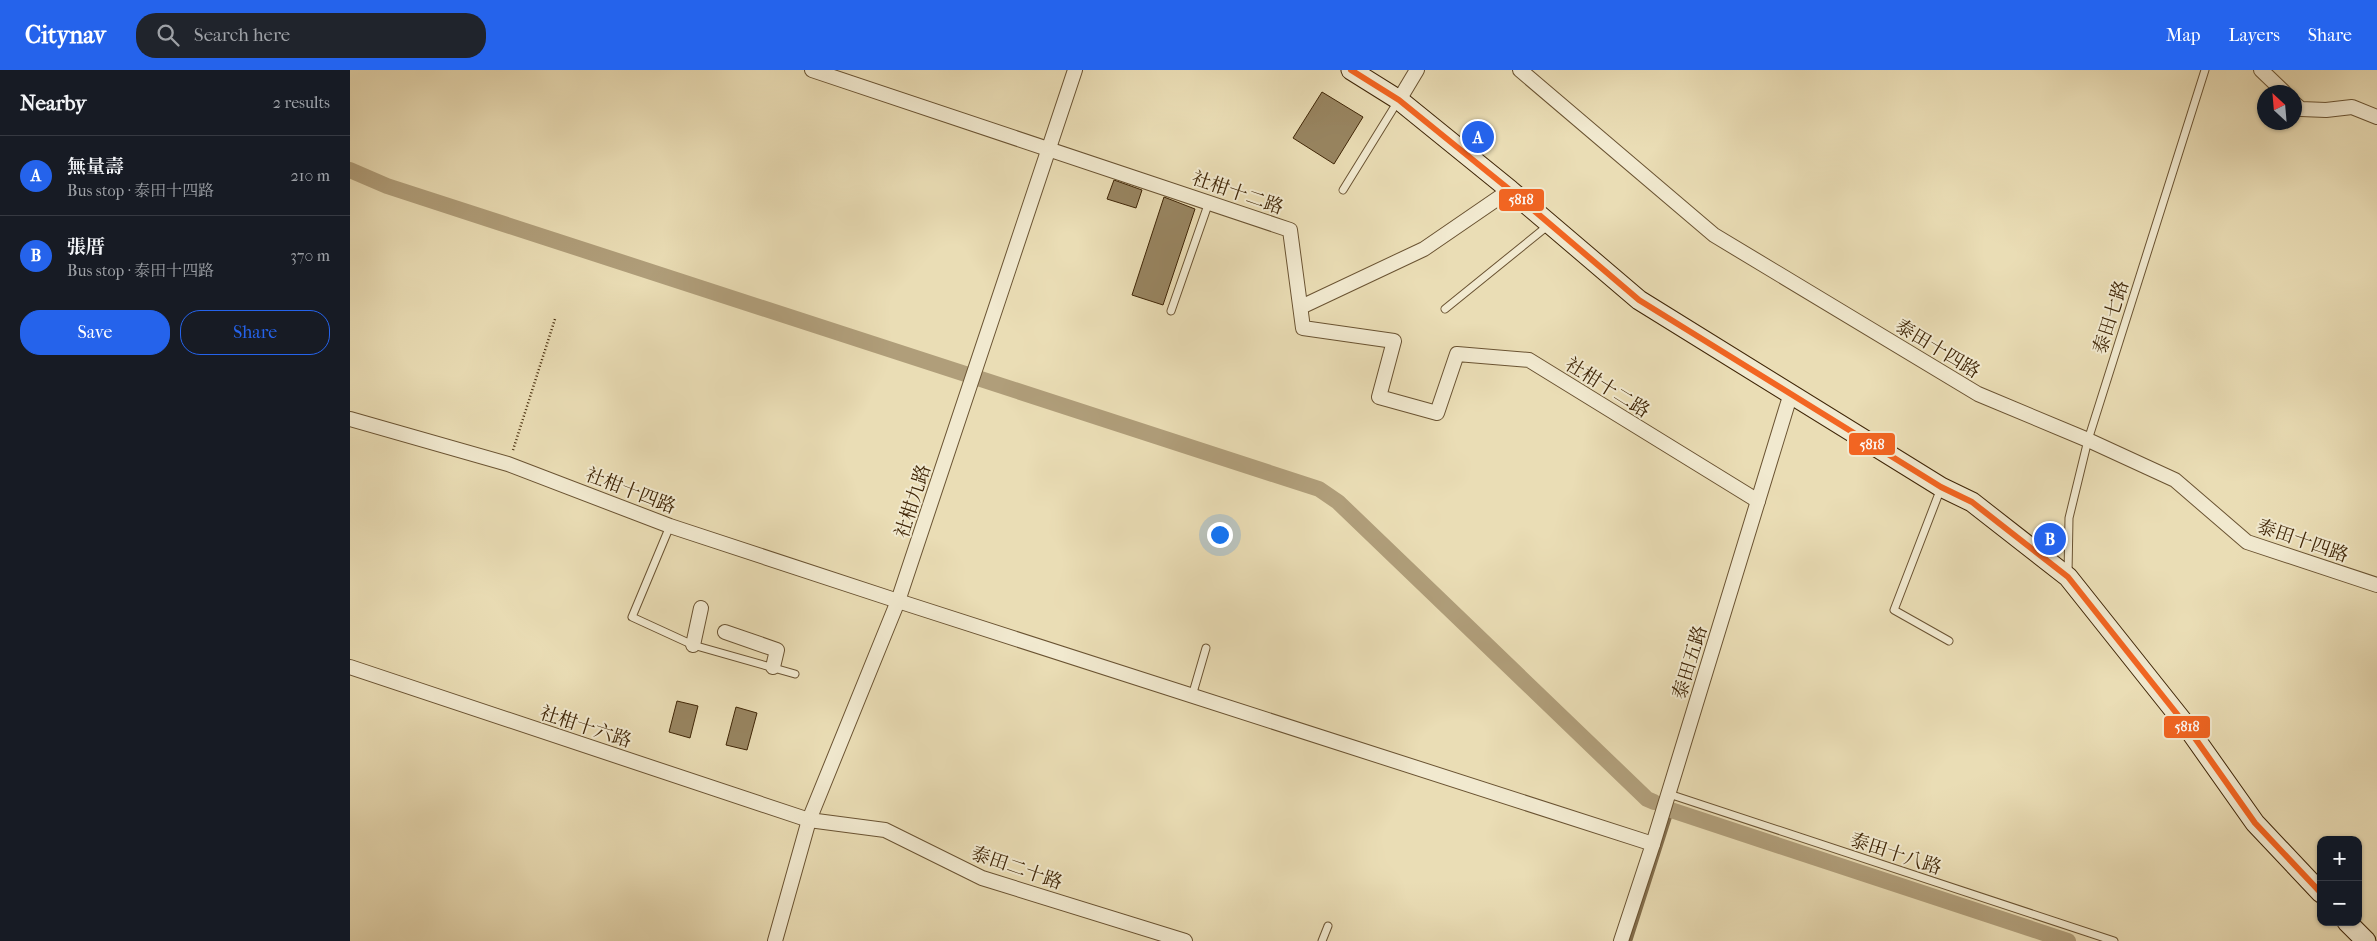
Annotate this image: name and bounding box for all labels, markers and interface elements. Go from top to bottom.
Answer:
search box [136,13,486,58]
text: Citynav [25,21,106,49]
icon: search [154,21,182,49]
text: Search here [194,24,290,46]
text: Map [2166,25,2200,46]
text: Layers [2228,25,2280,46]
text: Share [2308,25,2352,46]
north arrow [2257,85,2302,130]
text: Nearby [20,91,86,115]
text: 2 results [273,93,330,112]
pin: A [1462,118,1494,156]
text: 無量壽 [67,156,124,178]
text: A [31,166,41,185]
text: 210 m [291,166,330,185]
street label: 社柑十二路 [1189,167,1286,219]
text: Bus stop · 泰田十四路 [67,181,214,200]
line badge: 5818 [1498,188,1545,212]
text: 5818 [1508,191,1534,208]
text: 張厝 [67,236,105,258]
text: B [31,246,41,265]
text: 370 m [290,246,330,265]
text: Bus stop · 泰田十四路 [67,261,214,280]
street label: 泰田七路 [2089,278,2133,357]
button: Save [20,310,170,355]
button: Share [180,310,330,355]
street label: 泰田十四路 [1891,315,1984,383]
street label: 社柑十二路 [1561,353,1654,422]
line badge: 5818 [1848,432,1896,456]
text: 5818 [1859,436,1885,453]
street label: 社柑九路 [891,462,935,541]
street label: 社柑十四路 [582,464,679,518]
street label: 泰田十四路 [2254,515,2351,567]
pin: B [2034,520,2066,558]
your location [1207,522,1233,548]
street label: 泰田五路 [1668,623,1712,702]
street label: 社柑十六路 [537,702,634,752]
line badge: 5818 [2163,715,2211,739]
text: 5818 [2174,718,2200,735]
street label: 泰田十八路 [1847,829,1944,879]
map controls [2317,836,2362,926]
button: + [2317,836,2362,881]
street label: 泰田二十路 [968,842,1065,894]
button: − [2317,881,2362,926]

